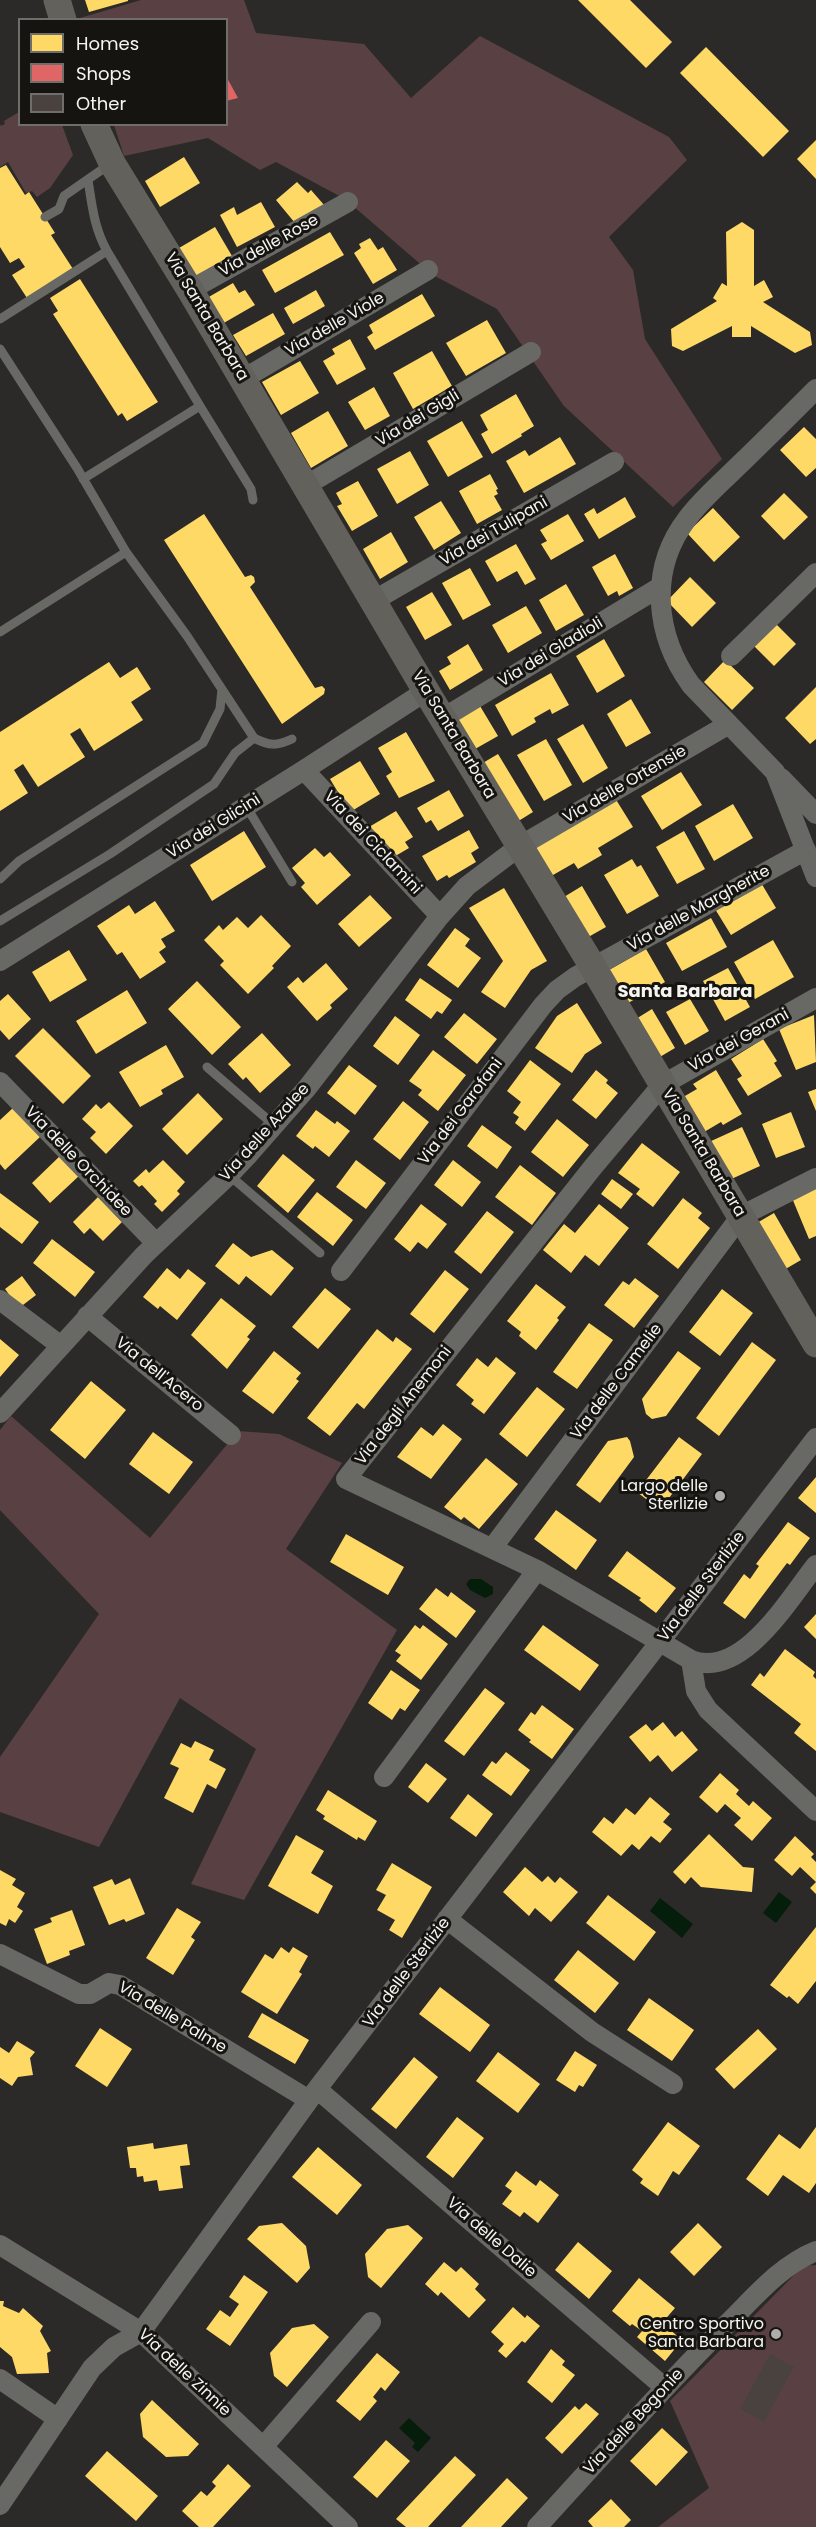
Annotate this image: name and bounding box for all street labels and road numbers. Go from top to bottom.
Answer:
street label: Via delle Rose [216,211,322,281]
street label: Via Santa Barbara [160,249,252,385]
street label: Via delle Viole [282,289,388,361]
street label: Via dei Gigli [373,387,463,451]
street label: Via dei Tulipani [437,493,551,571]
street label: Via dei Gladioli [495,614,607,692]
street label: Via Santa Barbara [407,667,499,803]
street label: Via delle Ortensie [560,742,690,828]
street label: Via dei Ciclamini [319,787,425,899]
street label: Via dei Glicini [164,791,264,863]
street label: Via delle Margherite [624,862,774,956]
street label: Via dei Gerani [685,1005,793,1077]
street label: Via dei Garofani [415,1055,507,1169]
street label: Via delle Azalee [216,1080,314,1186]
street label: Via Santa Barbara [657,1085,749,1221]
street label: Via delle Orchidee [20,1103,136,1221]
street label: Via delle Camelie [567,1320,667,1444]
street label: Via dell'Acero [111,1334,207,1416]
street label: Via degli Anemoni [352,1343,456,1469]
street label: Via delle Sterlizie [654,1528,750,1646]
street label: Via delle Sterlizie [359,1914,455,2032]
street label: Via delle Palme [114,1978,230,2058]
street label: Via delle Dalie [442,2194,540,2282]
street label: Via delle Zinnie [134,2325,234,2421]
street label: Via delle Begonie [580,2365,688,2479]

